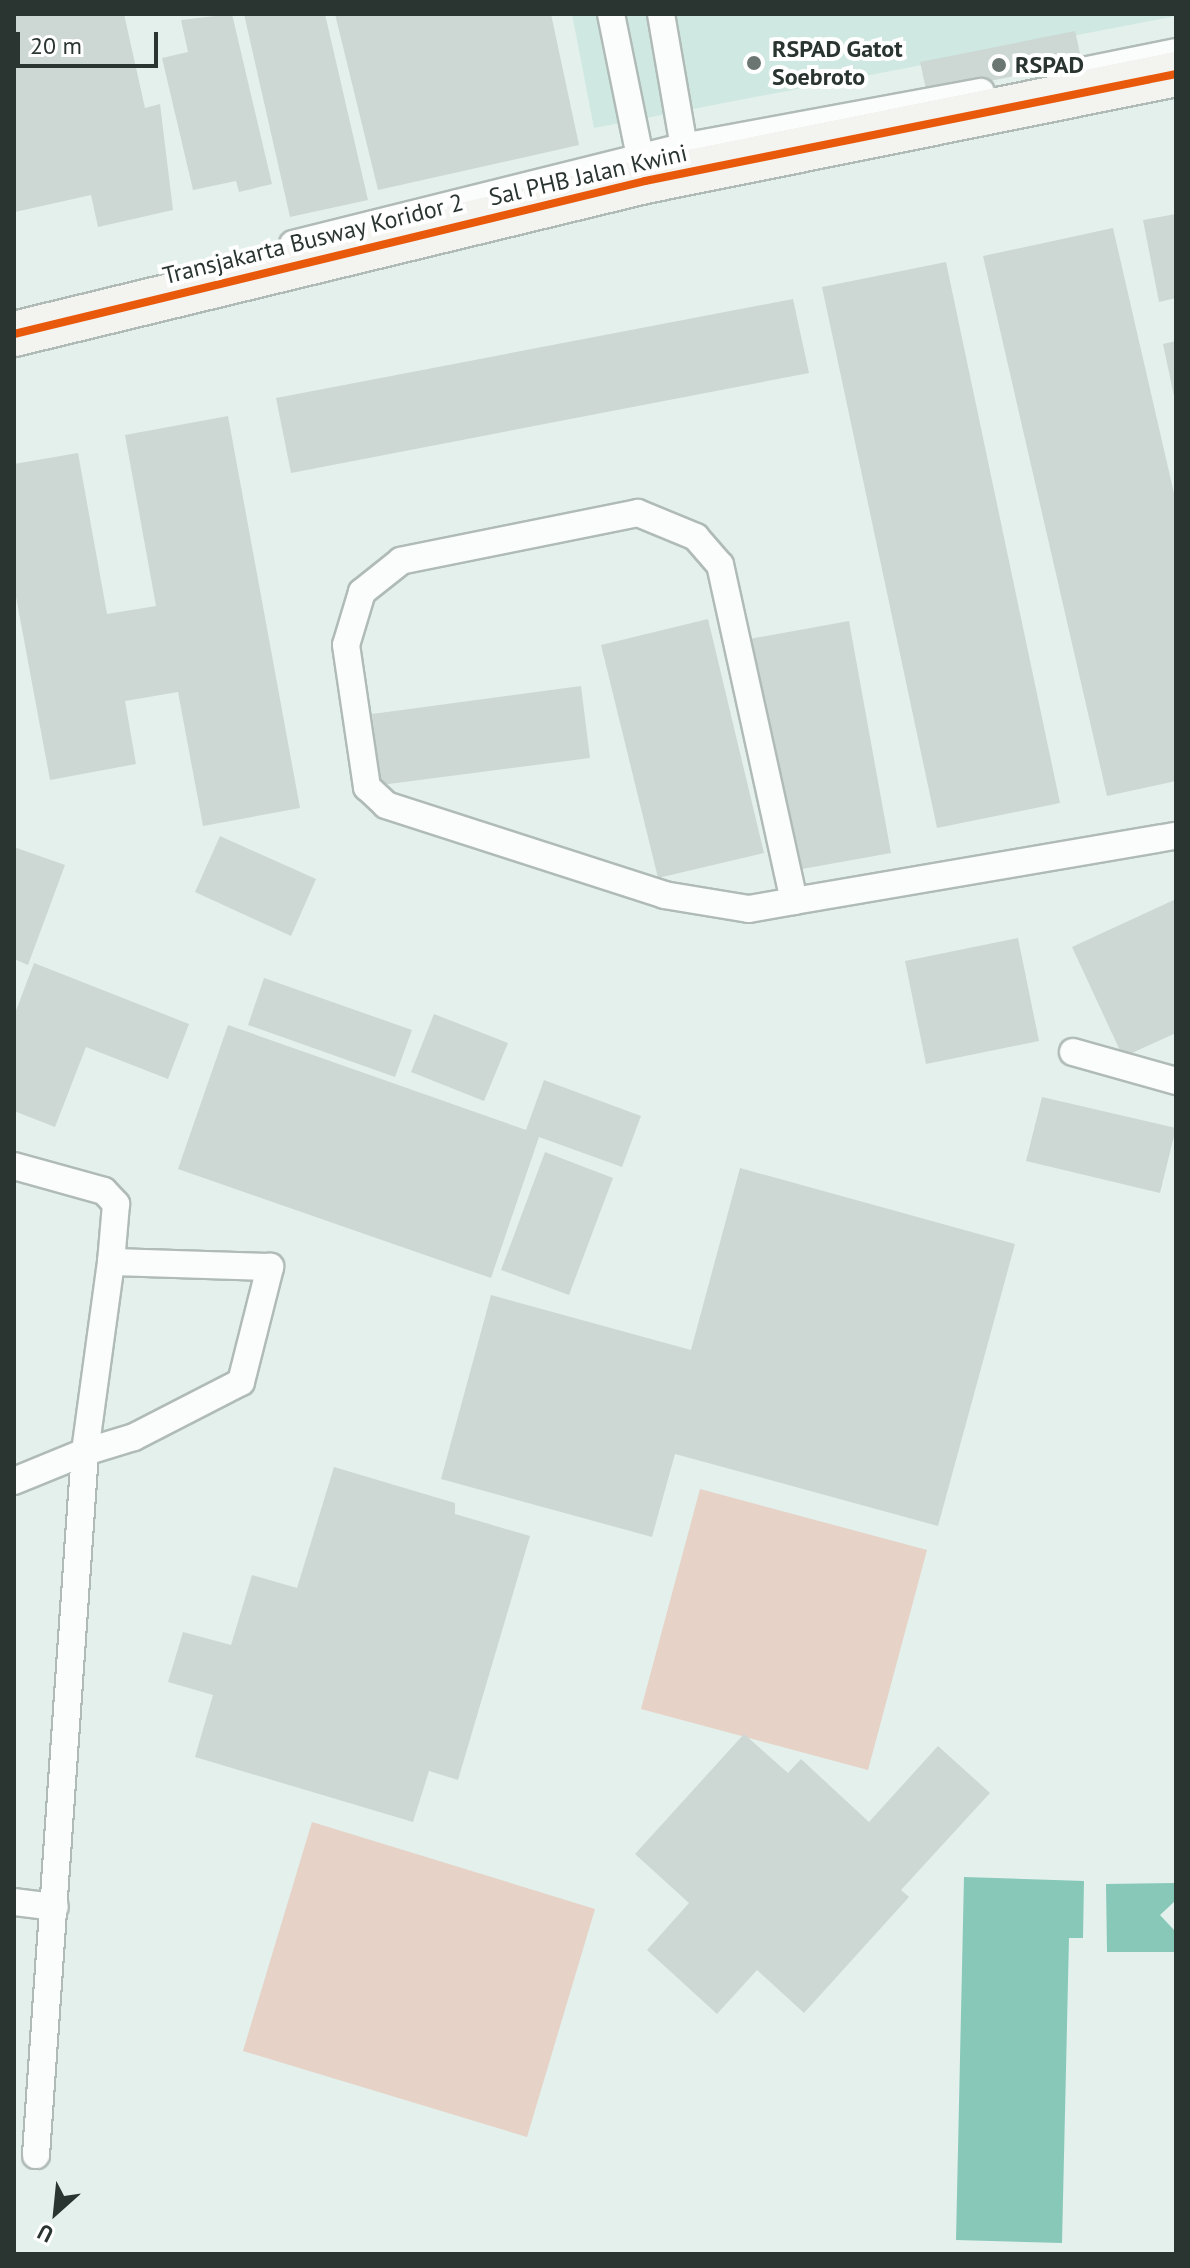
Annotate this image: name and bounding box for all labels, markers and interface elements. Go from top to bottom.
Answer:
scale bar [20,16,162,66]
text: 20 m [30,30,82,61]
place label: RSPAD Gatot Soebroto [772,35,903,91]
place label: RSPAD [1015,51,1084,79]
marker: RSPAD Gatot Soebroto [743,52,765,74]
marker: RSPAD [990,56,1008,74]
street label: Sal PHB Jalan Kwini [486,138,690,212]
street label: Transjakarta Busway Koridor 2 [159,188,467,290]
north arrow [16,2172,96,2252]
text: U [33,2218,58,2249]

